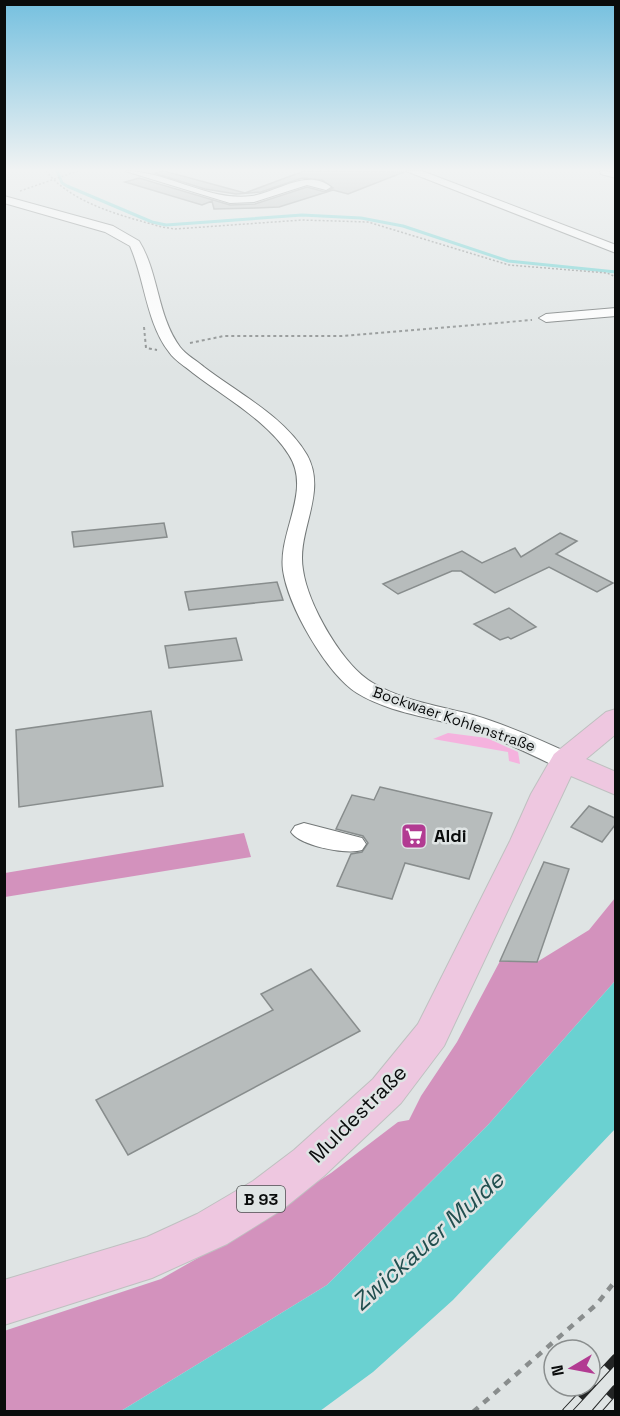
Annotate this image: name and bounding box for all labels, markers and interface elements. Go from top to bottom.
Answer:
street label: Bockwaer Kohlenstraße [370,682,538,755]
supermarket icon: Aldi [399,821,429,851]
place label: Aldi [434,824,466,847]
street label: Muldestraße [303,1059,412,1168]
water label: Zwickauer Mulde [345,1164,511,1317]
road number: B 93 [237,1186,285,1212]
north arrow [542,1338,602,1398]
text: N [546,1363,569,1378]

